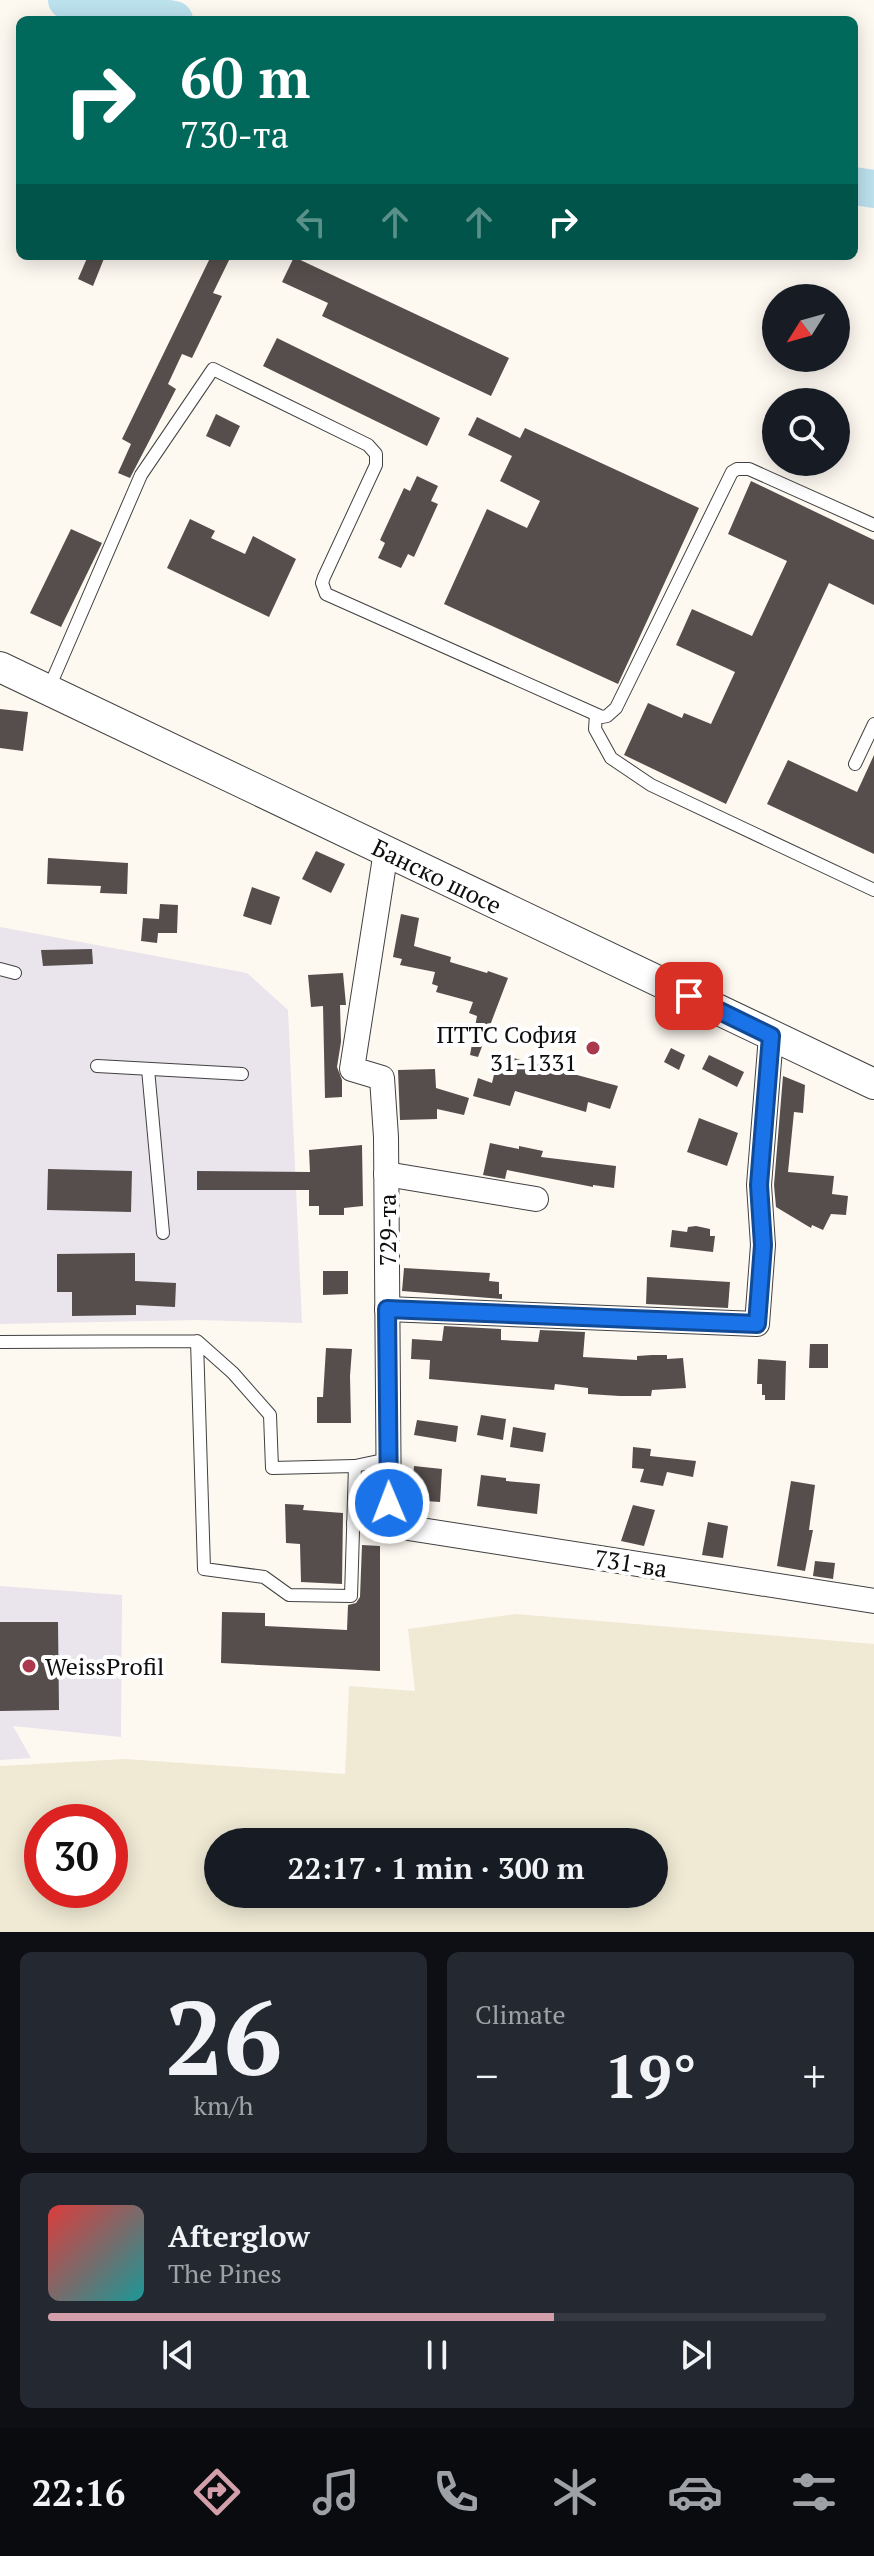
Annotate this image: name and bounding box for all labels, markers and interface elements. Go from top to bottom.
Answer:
text: 60 m [180,40,310,114]
icon: right [48,48,152,152]
text: 730-та [180,111,289,158]
icon: left [289,200,333,244]
icon: ahead [373,200,417,244]
icon: ahead [457,200,501,244]
icon: right [541,200,585,244]
north arrow [762,284,850,372]
map controls [762,284,850,476]
button: search [762,388,850,476]
street label: Банско шосе [367,831,507,921]
pin [655,962,723,1030]
icon: arrive [667,974,711,1018]
place label: ПТТС София 31-1331 [436,1018,577,1078]
marker: ПТТС София 31-1331 [584,1039,602,1057]
street label: 729-та [371,1194,403,1266]
position arrow [347,1461,431,1545]
street label: 731-ва [592,1541,670,1585]
place label: WeissProfil [45,1650,164,1682]
marker: WeissProfil [20,1657,38,1675]
speed limit sign: 30 [24,1804,128,1908]
text: 22:17 · 1 min · 300 m [288,1848,584,1888]
text: 26 [165,1967,282,2105]
text: Climate [475,1997,566,2031]
text: 19° [604,2036,697,2115]
text: − [475,2046,498,2105]
text: + [803,2046,826,2105]
text: km/h [193,2088,254,2122]
text: Afterglow [168,2216,310,2256]
text: The Pines [168,2256,282,2290]
icon: previous [156,2333,200,2377]
icon: pause [415,2333,459,2377]
icon: next [674,2333,718,2377]
icon: directions [189,2464,245,2520]
icon: music [308,2464,364,2520]
icon: phone [428,2464,484,2520]
icon: climate [547,2464,603,2520]
icon: car [667,2464,723,2520]
icon: filters [786,2464,842,2520]
text: 22:16 [32,2469,125,2516]

